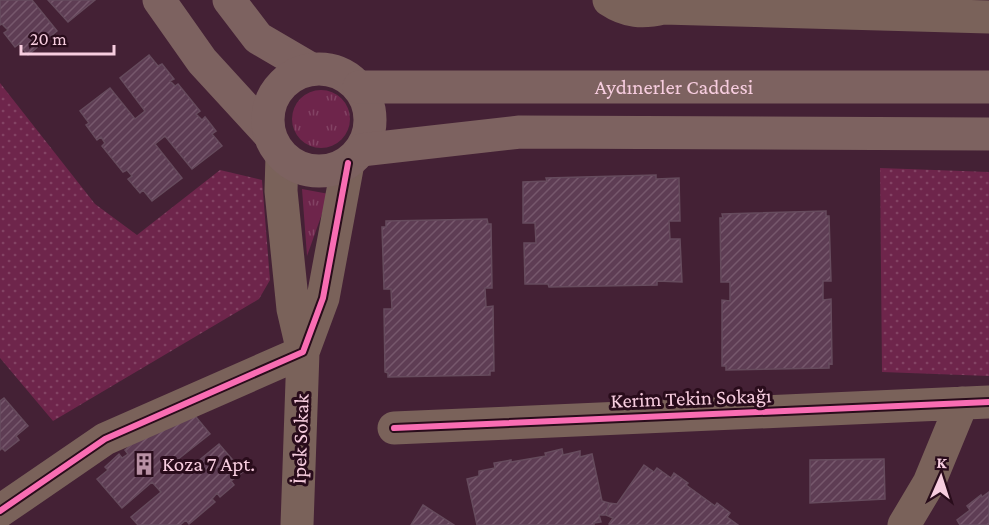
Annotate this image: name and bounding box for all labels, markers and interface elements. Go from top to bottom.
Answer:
scale bar [21,18,114,56]
text: 20 m [30,29,67,49]
street label: Aydınerler Caddesi [595,75,754,99]
street label: Kerim Tekin Sokağı [610,383,772,413]
street label: İpek Sokak [286,393,314,485]
north arrow [911,447,971,507]
building icon: Koza 7 Apt. [131,451,157,477]
place label: Koza 7 Apt. [162,452,255,476]
text: K [936,454,948,471]

